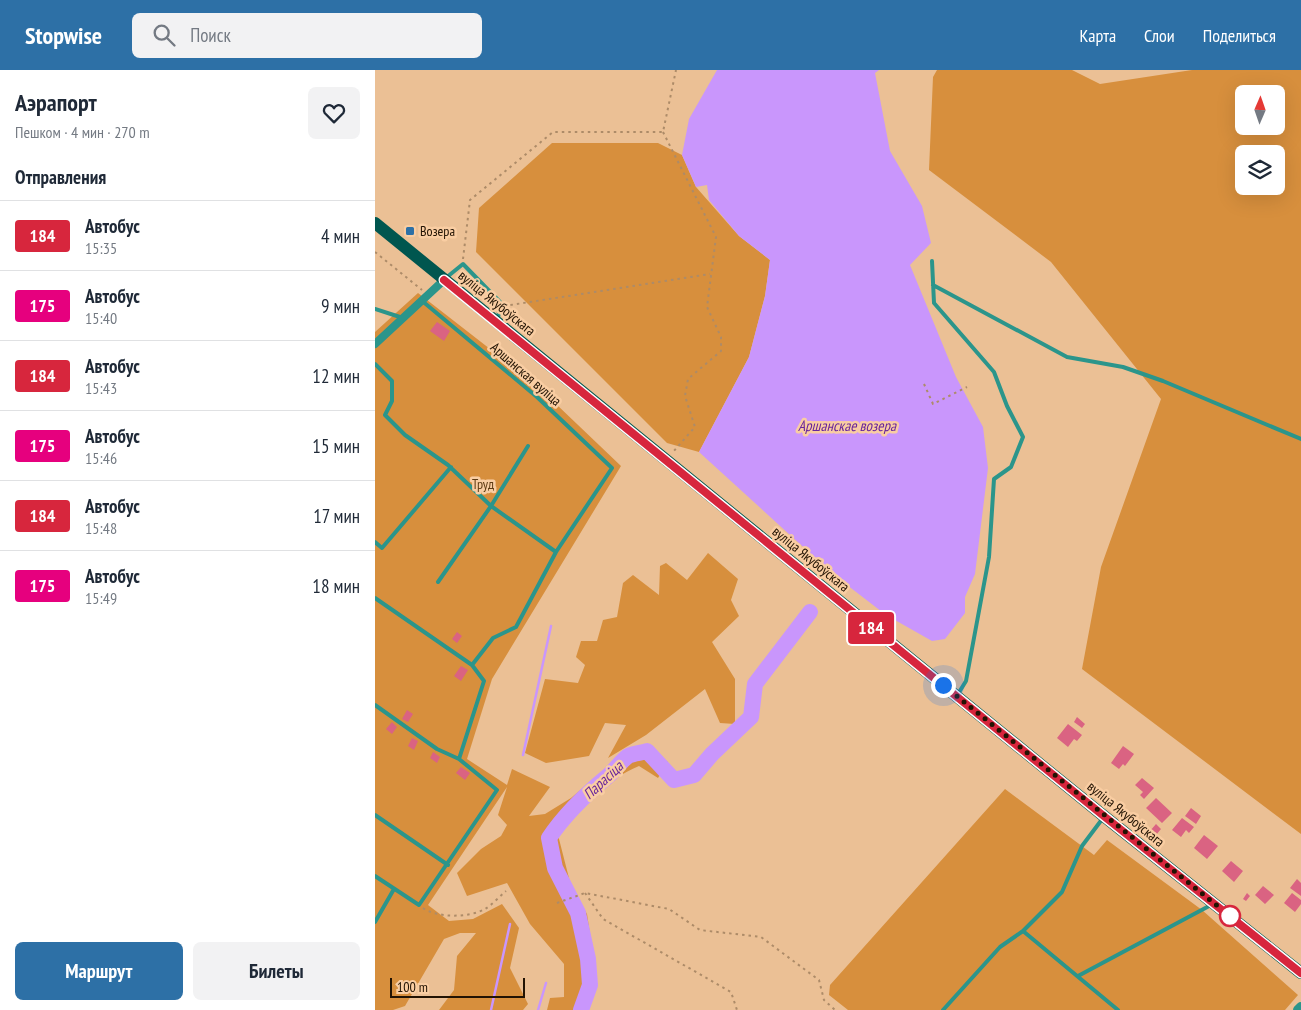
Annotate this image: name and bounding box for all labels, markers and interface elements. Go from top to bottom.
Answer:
search box [132,13,482,58]
text: Stopwise [25,20,102,51]
icon: search [150,21,178,49]
text: Поиск [190,23,231,47]
text: Карта [1079,24,1116,47]
text: Слои [1144,24,1175,47]
text: Поделиться [1203,24,1276,47]
north arrow [1235,85,1285,135]
map controls [1235,85,1285,195]
text: Аэрапорт [15,87,97,118]
button: heart [308,87,360,139]
text: Пешком · 4 мин · 270 m [15,122,150,142]
button: layers [1235,145,1285,195]
text: Отправления [15,165,106,189]
text: Автобус [85,214,140,238]
place label: Возера [420,222,455,240]
text: 184 [30,224,55,247]
text: 4 мин [321,224,360,248]
marker: Возера [404,225,416,237]
text: 15:35 [85,238,117,258]
street label: вуліца Якубоўскага [455,266,539,340]
text: Автобус [85,284,140,308]
text: 175 [30,294,55,317]
text: 9 мин [321,294,360,318]
text: 15:40 [85,308,117,328]
street label: Аршанская вуліца [487,338,565,410]
text: Автобус [85,354,140,378]
text: 184 [30,364,55,387]
text: 12 мин [312,364,360,388]
text: 15:43 [85,378,117,398]
water label: Аршанскае возера [798,416,897,435]
text: Автобус [85,424,140,448]
text: 175 [30,434,55,457]
text: 15 мин [312,434,360,458]
text: 15:46 [85,448,117,468]
park label: Труд [472,475,494,493]
text: Автобус [85,494,140,518]
text: 184 [30,504,55,527]
text: 17 мин [313,504,360,528]
text: 15:48 [85,518,117,538]
street label: вуліца Якубоўскага [769,522,853,596]
text: Автобус [85,564,140,588]
text: 175 [30,574,55,597]
text: 18 мин [312,574,360,598]
text: 15:49 [85,588,117,608]
line badge: 184 [842,612,900,644]
text: 184 [858,616,884,639]
your location [931,673,956,698]
water label: Парасіца [579,756,628,803]
street label: вуліца Якубоўскага [1084,777,1168,851]
unlabelled marker [1219,905,1241,927]
button: Маршрут [15,942,183,1000]
button: Билеты [193,942,360,1000]
scale bar [390,975,525,998]
text: 100 m [397,978,428,996]

